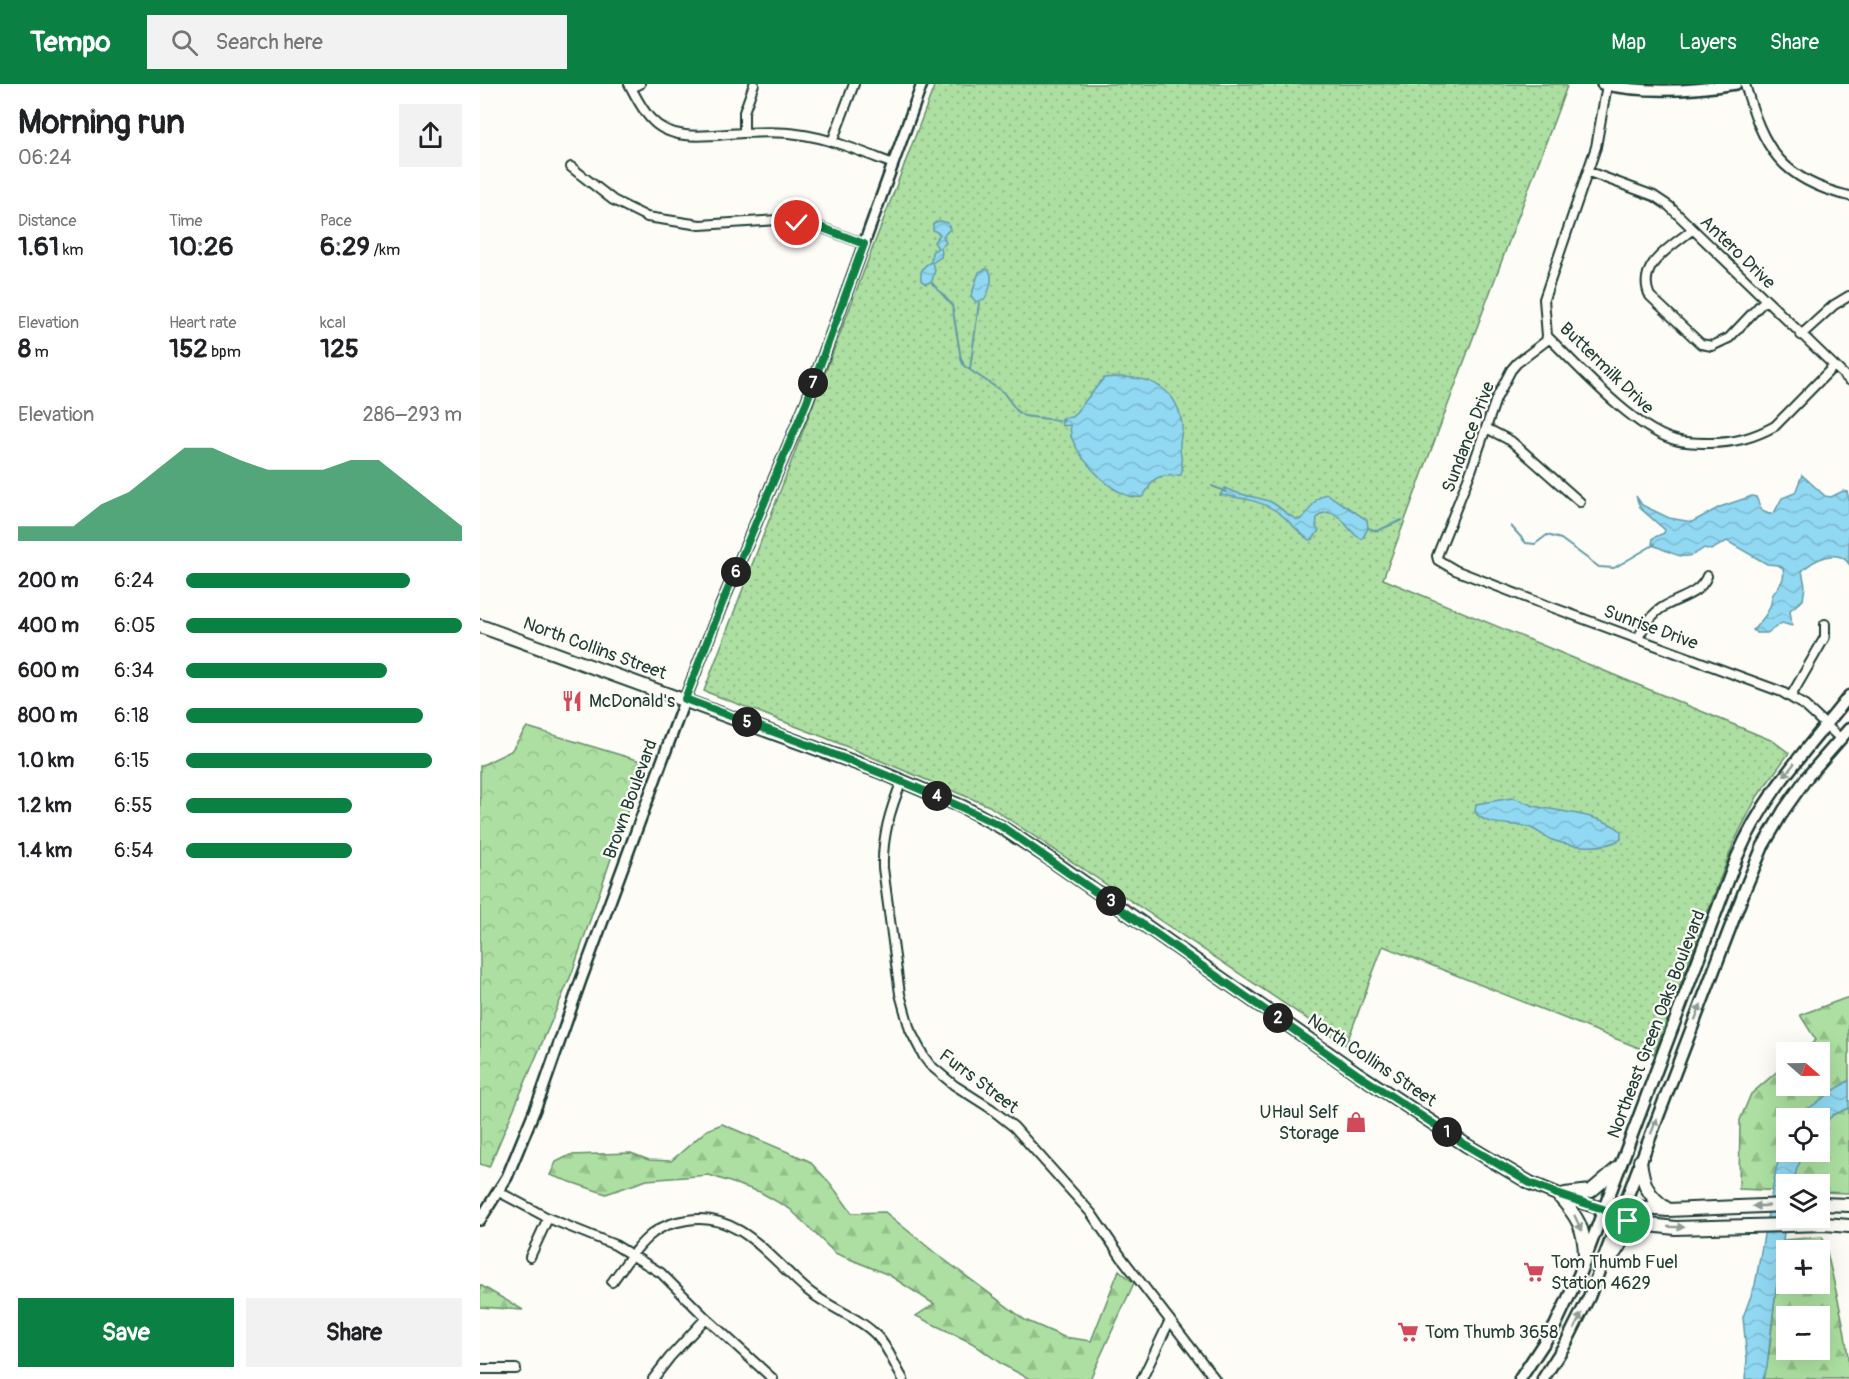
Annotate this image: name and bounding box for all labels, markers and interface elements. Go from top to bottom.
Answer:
search box [147,15,567,69]
text: Tempo [30,25,111,60]
icon: search [168,26,201,59]
text: Search here [216,28,323,56]
text: Map [1611,29,1646,56]
text: Layers [1679,29,1737,56]
text: Share [1770,29,1819,56]
text: Morning run [18,102,185,143]
button: share [399,104,462,167]
text: 06:24 [18,145,71,170]
pin [771,197,822,248]
icon: check [780,206,813,239]
text: Distance [18,211,77,231]
text: Time [169,211,202,231]
text: Pace [320,211,352,231]
street label: Antero Drive [1695,211,1780,294]
text: 1.61 [18,231,59,263]
text: 10:26 [169,231,234,263]
text: 6:29 [320,231,370,263]
text: km [59,240,84,260]
text: /km [370,240,400,260]
text: Elevation [18,313,79,333]
text: Heart rate [169,313,236,333]
text: kcal [320,313,346,333]
street label: Buttermilk Drive [1555,318,1659,419]
text: 8 [18,333,31,365]
text: 152 [169,333,208,365]
text: 125 [320,333,359,365]
text: m [31,342,49,362]
text: bpm [208,342,241,362]
pin: 7 [798,368,828,398]
text: 7 [809,373,817,393]
street label: Sundance Drive [1437,378,1500,496]
text: Elevation [18,402,94,427]
text: 286–293 m [363,402,462,427]
pin: 6 [721,557,751,587]
text: 6 [731,562,741,582]
text: 200 m [18,568,79,593]
text: 6:24 [114,568,154,593]
street label: Sunrise Drive [1601,600,1701,655]
street label: North Collins Street [520,612,670,685]
text: 400 m [18,613,79,638]
text: 6:05 [114,613,155,638]
text: 600 m [18,658,79,683]
text: 6:34 [114,658,154,683]
restaurant icon: McDonald's [560,689,584,713]
place label: McDonald's [589,690,675,713]
text: 800 m [18,703,78,728]
text: 6:18 [114,703,149,728]
pin: 5 [732,707,762,737]
text: 5 [743,712,751,732]
street label: Brown Boulevard [598,736,663,862]
text: 1.0 km [18,748,74,773]
text: 6:15 [114,748,150,773]
one-way arrow [1783,762,1795,777]
pin: 4 [922,781,952,811]
text: 4 [932,786,942,806]
text: 1.2 km [18,793,72,818]
text: 6:55 [114,793,153,818]
text: 1.4 km [18,838,72,863]
text: 6:54 [114,838,153,863]
pin: 3 [1096,886,1126,916]
text: 3 [1107,891,1115,911]
street label: Northeast Green Oaks Boulevard [1602,907,1711,1142]
pin: 2 [1263,1003,1293,1033]
one-way arrow [1694,1003,1703,1021]
text: 2 [1274,1008,1282,1028]
street label: North Collins Street [1303,1009,1441,1113]
north arrow [1776,1042,1830,1096]
map controls [1776,1042,1830,1360]
street label: Furrs Street [934,1044,1024,1119]
place label: UHaul Self Storage [1259,1101,1340,1145]
button: locate [1776,1108,1830,1162]
shop icon: UHaul Self Storage [1344,1110,1368,1134]
one-way arrow [1649,1116,1659,1134]
pin: 1 [1432,1117,1462,1147]
text: 1 [1444,1122,1450,1142]
button: layers [1776,1174,1830,1228]
pin [1602,1195,1653,1246]
one-way arrow [1752,1201,1771,1210]
icon: arrive [1611,1204,1644,1237]
one-way arrow [1574,1214,1583,1231]
one-way arrow [1666,1222,1685,1232]
button: + [1776,1240,1830,1294]
place label: Tom Thumb Fuel Station 4629 [1551,1251,1678,1295]
supermarket icon: Tom Thumb Fuel Station 4629 [1522,1260,1546,1284]
button: Save [18,1298,234,1367]
button: Share [246,1298,462,1367]
button: − [1776,1306,1830,1360]
one-way arrow [1573,1312,1582,1329]
supermarket icon: Tom Thumb 3658 [1396,1320,1420,1344]
place label: Tom Thumb 3658 [1425,1321,1558,1344]

